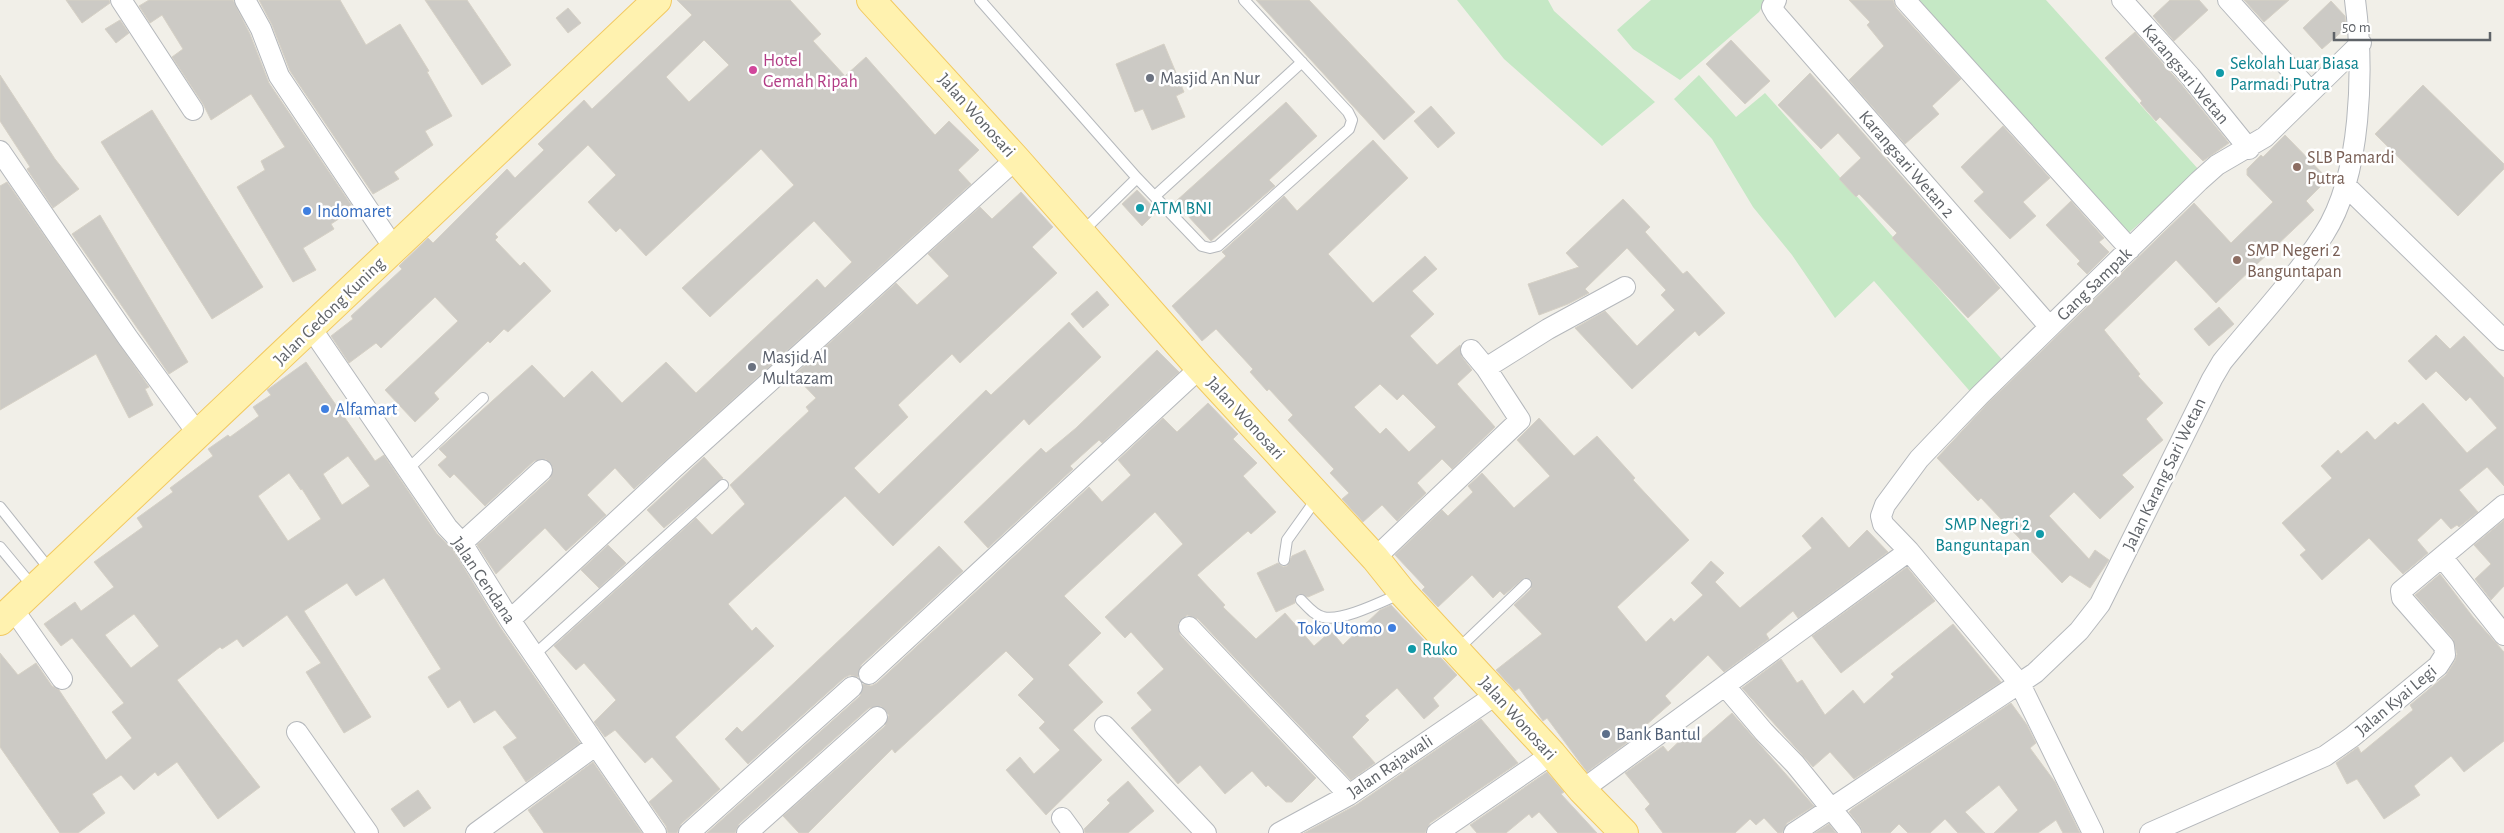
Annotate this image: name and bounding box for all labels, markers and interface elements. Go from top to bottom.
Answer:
scale bar [2334,10,2490,42]
text: 50 m [2342,20,2371,35]
street label: Karangsari Wetan [2138,21,2232,128]
place label: Hotel Gemah Ripah [763,52,858,91]
place label: Sekolah Luar Biasa Parmadi Putra [2230,55,2359,94]
marker: Hotel Gemah Ripah [747,64,759,76]
marker: Sekolah Luar Biasa Parmadi Putra [2214,67,2226,79]
street label: Jalan Wonosari [934,70,1018,161]
place label: Masjid An Nur [1160,70,1260,88]
marker: Masjid An Nur [1144,72,1156,84]
street label: Karangsari Wetan 2 [1855,108,1957,222]
place label: SLB Pamardi Putra [2307,149,2395,188]
marker: SLB Pamardi Putra [2291,161,2303,173]
place label: ATM BNI [1150,200,1212,218]
marker: ATM BNI [1134,202,1146,214]
place label: Indomaret [317,203,392,221]
marker: Indomaret [301,205,313,217]
place label: SMP Negeri 2 Banguntapan [2247,242,2342,281]
street label: Gang Sampak [2054,244,2136,325]
street label: Jalan Gedong Kuning [271,254,389,369]
marker: SMP Negeri 2 Banguntapan [2231,254,2243,266]
place label: Masjid Al Multazam [762,349,833,388]
marker: Masjid Al Multazam [746,361,758,373]
street label: Jalan Wonosari [1203,374,1288,463]
street label: Jalan Karang Sari Wetan [2120,395,2210,553]
place label: Alfamart [335,401,398,419]
marker: Alfamart [319,403,331,415]
place label: SMP Negri 2 Banguntapan [1935,516,2030,555]
marker: SMP Negri 2 Banguntapan [2034,528,2046,540]
street label: Jalan Cendana [448,534,519,627]
place label: Toko Utomo [1297,620,1382,638]
marker: Toko Utomo [1386,622,1398,634]
place label: Ruko [1422,641,1458,659]
marker: Ruko [1406,643,1418,655]
street label: Jalan Kyai Legi [2353,662,2440,740]
street label: Jalan Wonosari [1475,673,1559,764]
place label: Bank Bantul [1616,726,1701,744]
marker: Bank Bantul [1600,728,1612,740]
street label: Jalan Rajawali [1345,732,1436,802]

